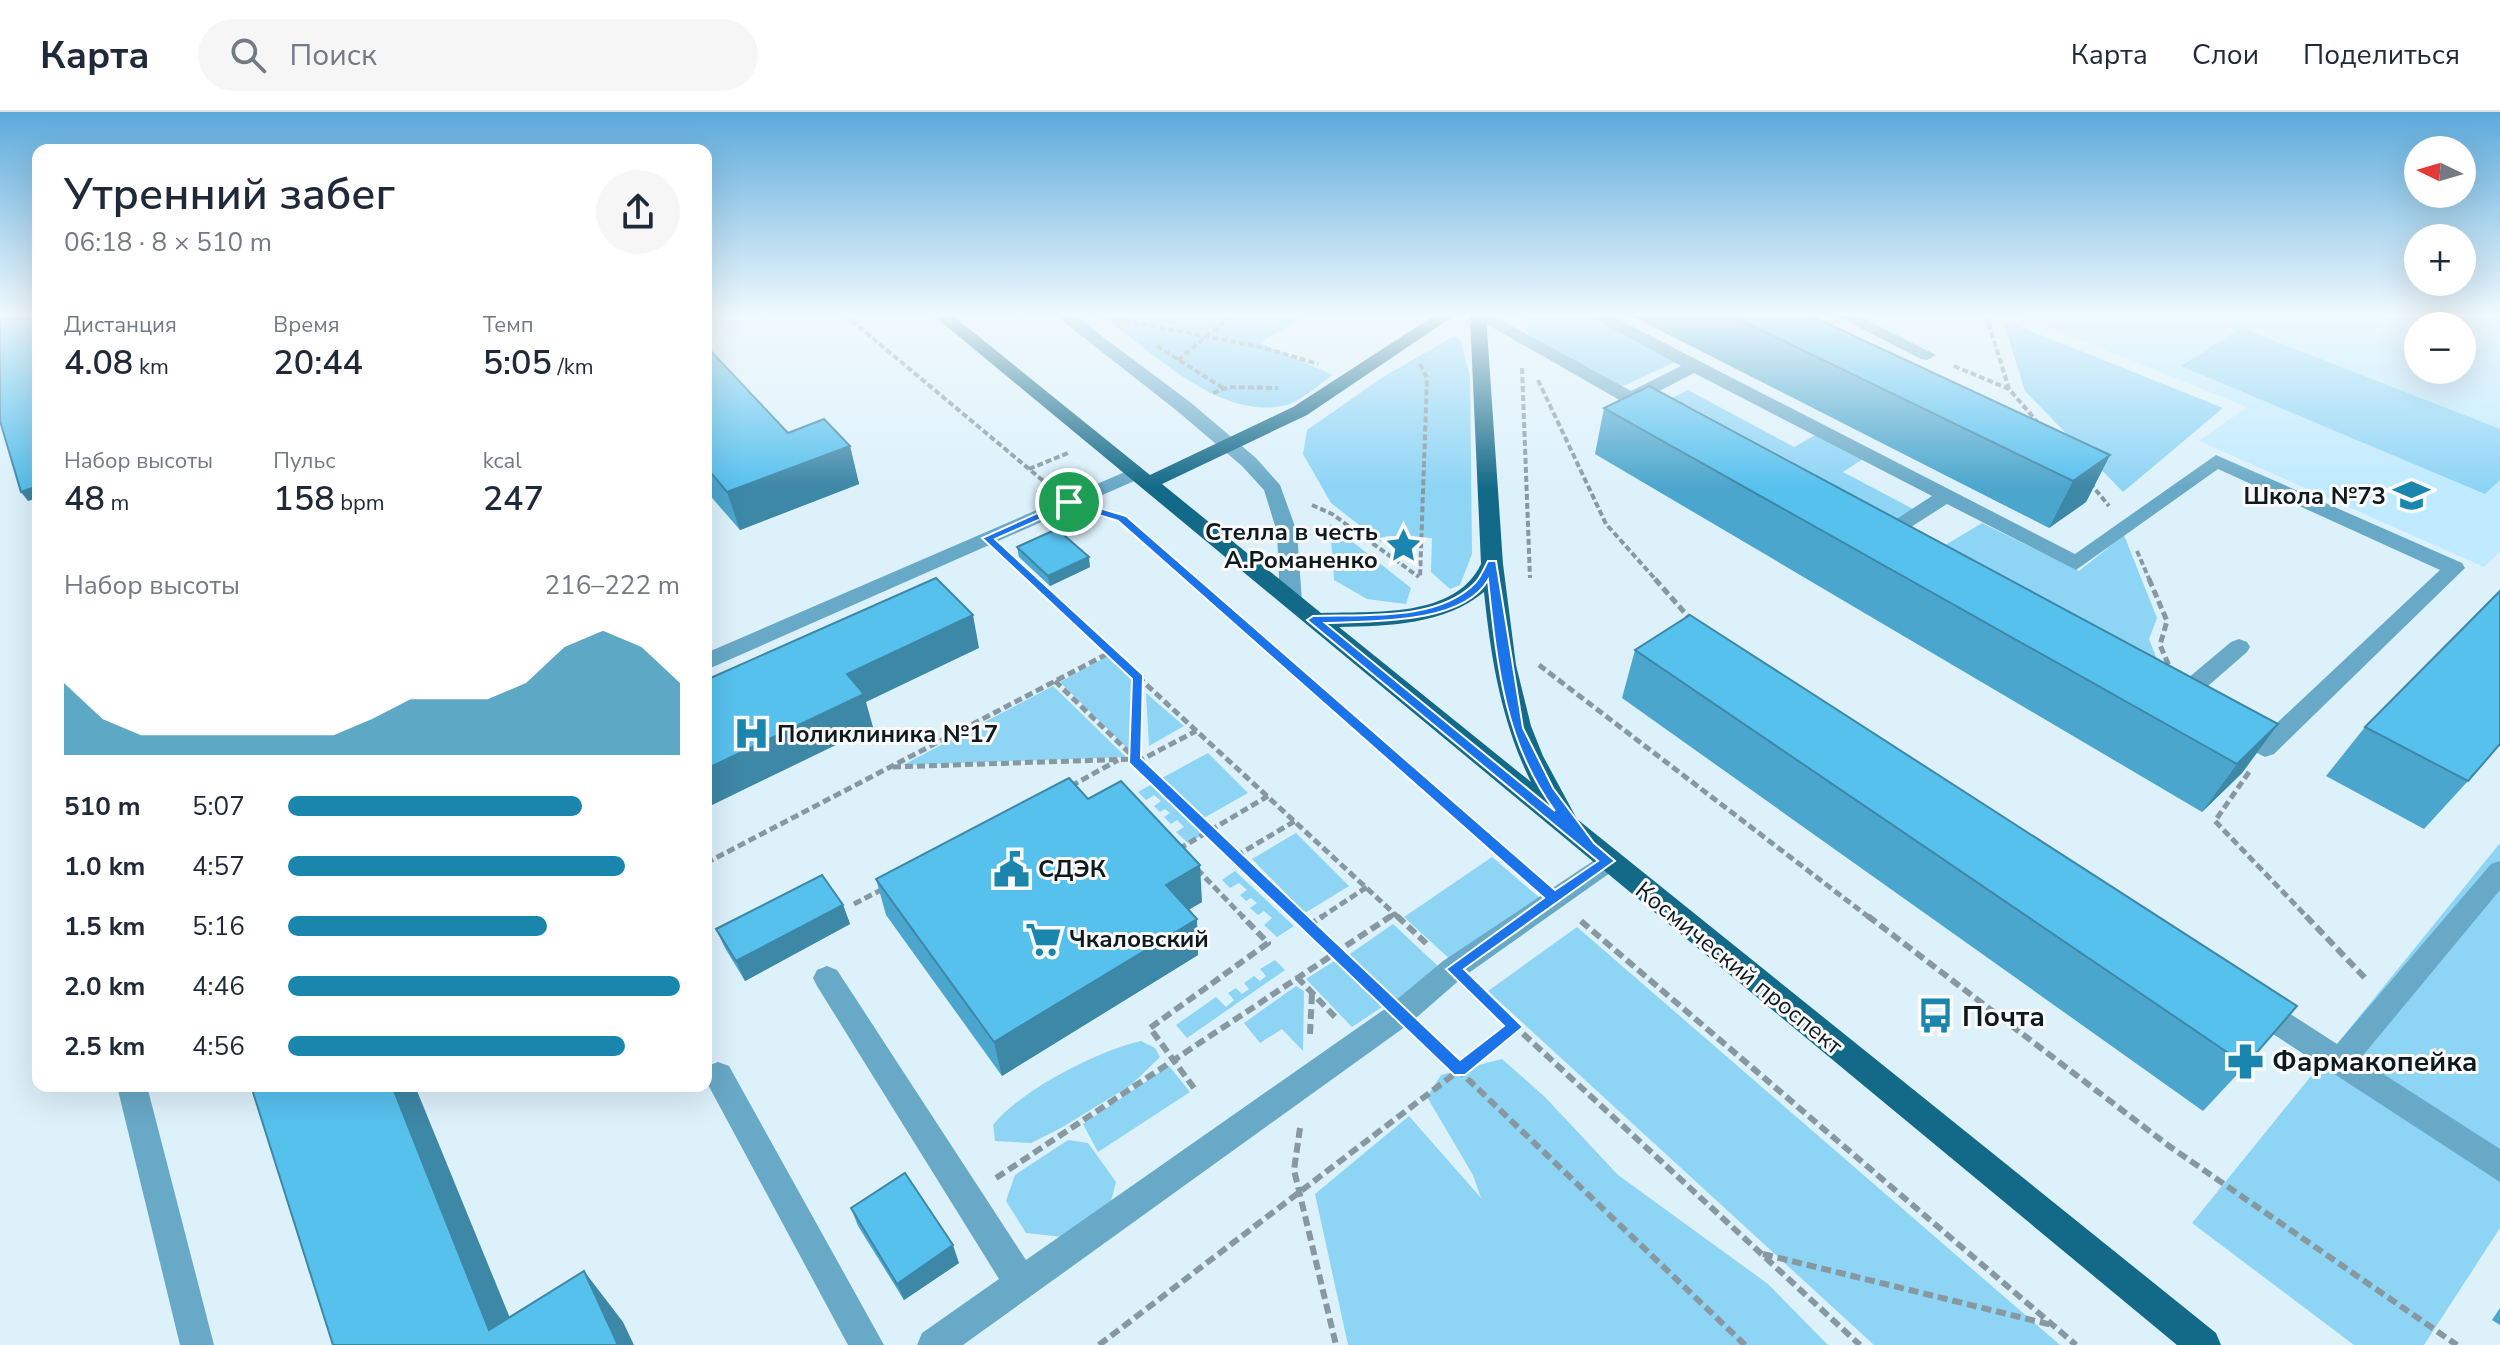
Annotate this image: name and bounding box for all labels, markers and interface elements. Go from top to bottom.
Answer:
search box [198,19,758,91]
text: Карта [40,30,150,81]
icon: search [226,33,270,77]
text: Поиск [290,35,377,76]
text: Карта [2071,36,2148,74]
text: Слои [2192,36,2259,74]
text: Поделиться [2303,36,2460,74]
north arrow [2404,136,2476,208]
map controls [2404,136,2476,384]
text: Утренний забег [64,165,395,225]
button: share [596,170,680,254]
button: + [2404,224,2476,296]
text: 06:18 · 8 × 510 m [64,225,272,260]
text: Дистанция [64,310,177,340]
text: Время [273,310,340,340]
text: Темп [483,310,534,340]
button: − [2404,312,2476,384]
text: 4.08 [64,340,133,386]
text: 20:44 [273,340,363,386]
text: 5:05 [483,340,552,386]
text: km [133,352,169,382]
text: /km [552,352,594,382]
text: Набор высоты [64,446,213,476]
text: Пульс [273,446,336,476]
text: kcal [483,446,522,476]
pin [1035,468,1103,536]
text: 48 [64,476,105,522]
text: 158 [273,476,335,522]
text: 247 [483,476,544,522]
school or university icon: Школа №73 [2393,477,2431,515]
icon: arrive [1047,480,1091,524]
place label: Школа №73 [2243,480,2386,512]
text: m [105,488,129,518]
text: bpm [335,488,385,518]
place label: Стелла в честь А.Романенко [1205,516,1378,576]
place icon: Стелла в честь А.Романенко [1385,527,1423,565]
text: Набор высоты [64,568,240,603]
text: 216–222 m [544,568,680,603]
hospital icon: Поликлиника №17 [732,715,770,753]
place label: Поликлиника №17 [777,718,998,750]
text: 510 m [64,789,141,824]
text: 5:07 [192,789,245,824]
text: 1.0 km [64,849,145,884]
text: 4:57 [192,849,245,884]
public building icon: СДЭК [993,850,1031,888]
place label: СДЭК [1038,853,1107,885]
street label: Космический проспект [1629,874,1850,1062]
text: 1.5 km [64,909,145,944]
text: 5:16 [192,909,245,944]
supermarket icon: Чкаловский [1024,920,1062,958]
place label: Чкаловский [1069,923,1209,955]
text: 2.0 km [64,969,145,1004]
text: 4:46 [192,969,245,1004]
bus stop icon: Почта [1917,997,1955,1035]
place label: Почта [1962,998,2045,1036]
text: 2.5 km [64,1029,145,1064]
text: 4:56 [192,1029,245,1064]
pharmacy icon: Фармакопейка [2227,1042,2265,1080]
place label: Фармакопейка [2272,1043,2478,1081]

